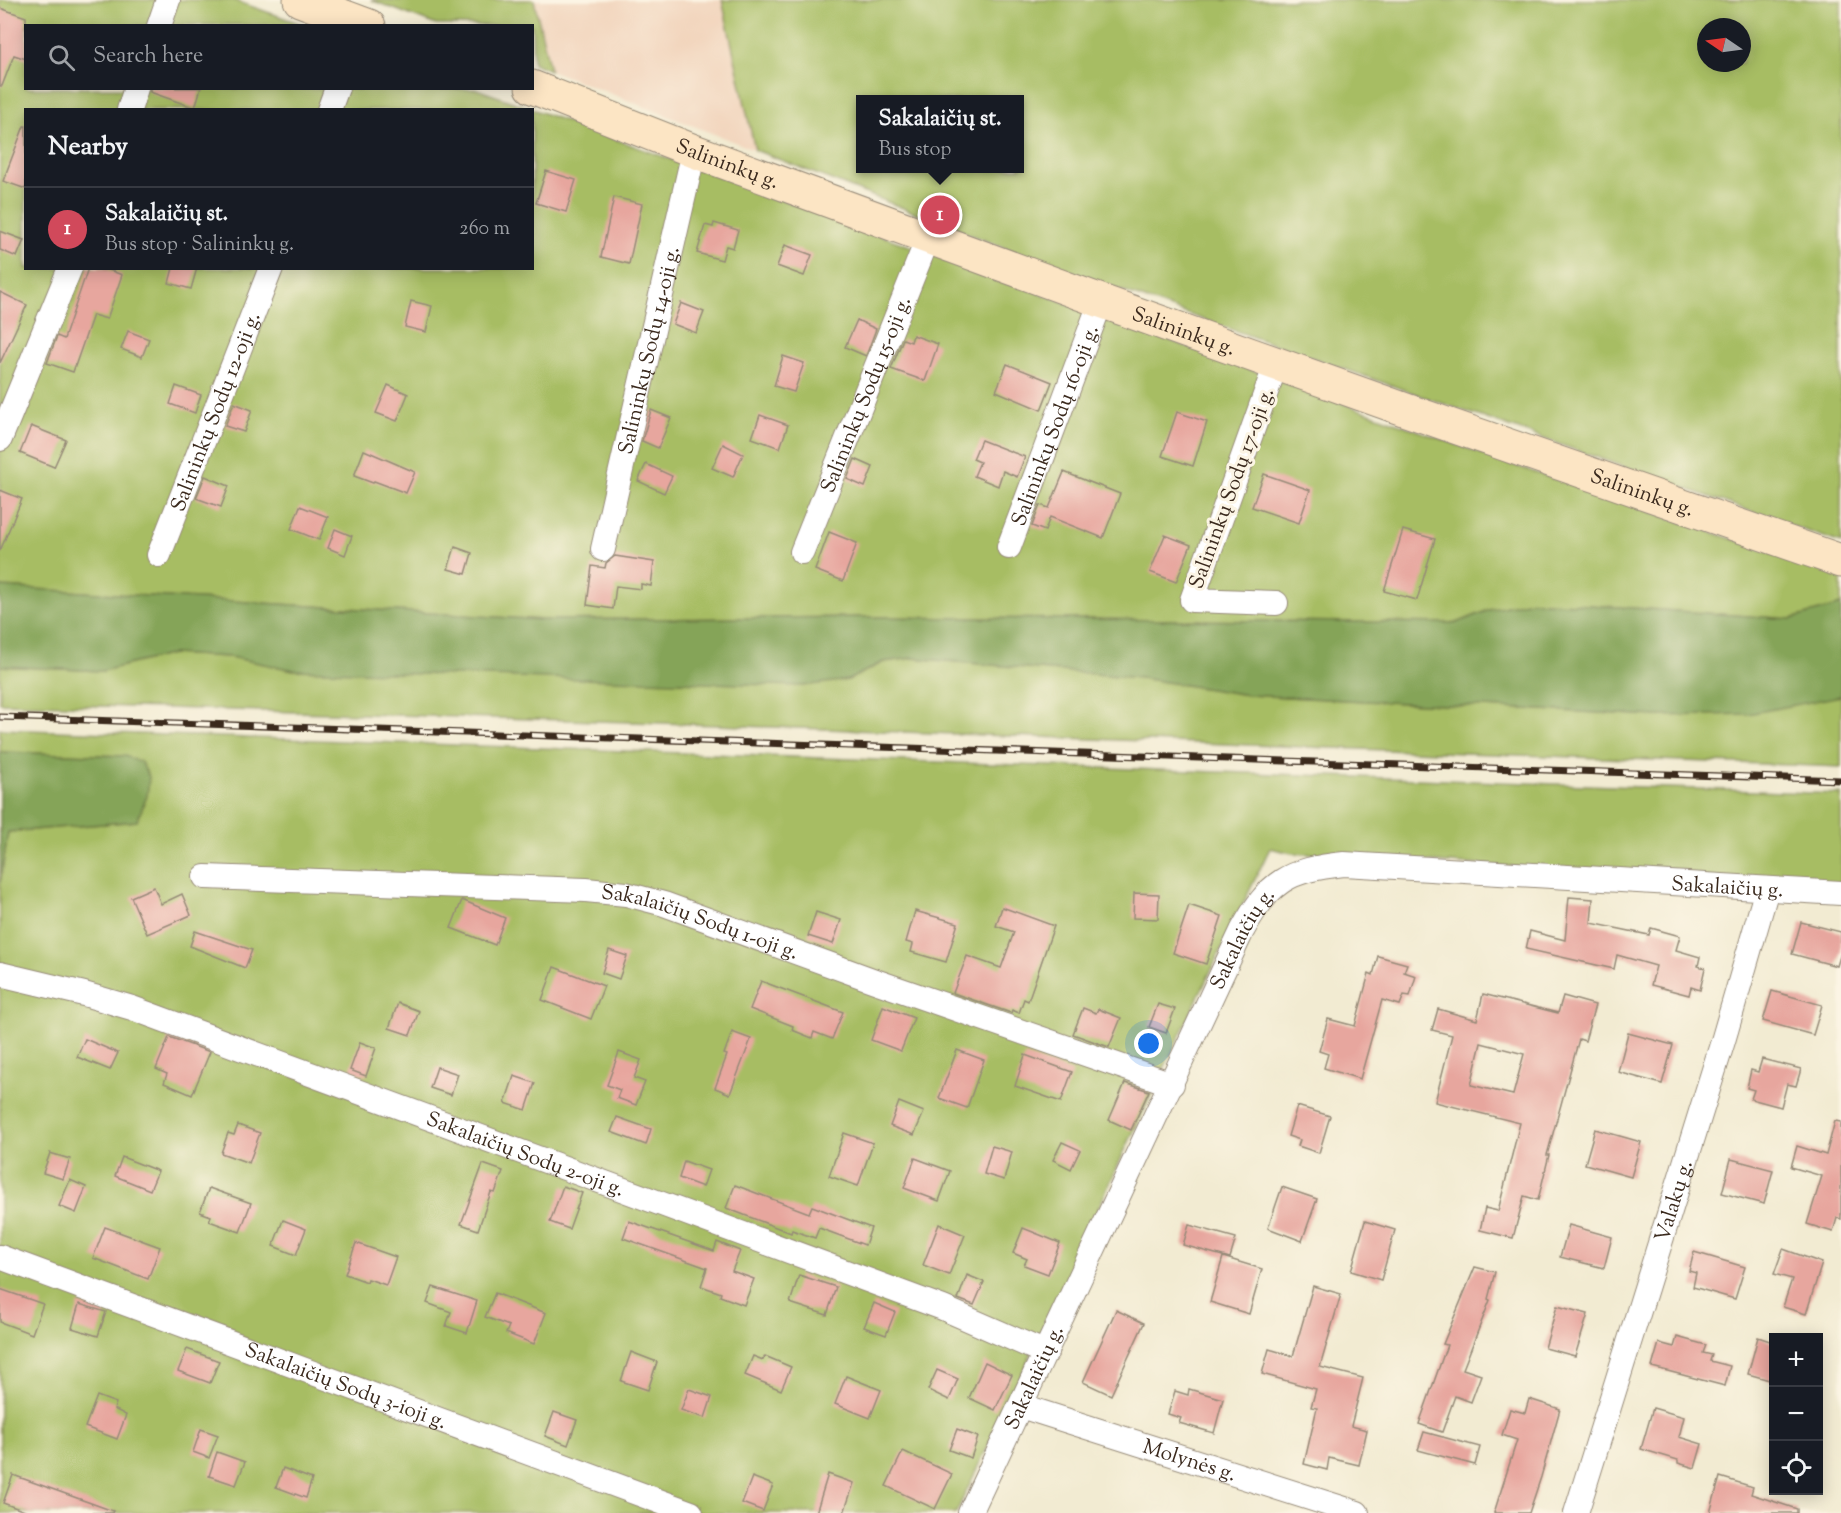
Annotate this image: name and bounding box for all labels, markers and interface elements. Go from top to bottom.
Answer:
north arrow [1697,18,1751,72]
search box [24,24,534,90]
icon: search [45,41,78,74]
text: Search here [93,41,203,73]
popup [856,95,1024,173]
text: Sakalaičių st. [879,104,1001,136]
text: Nearby [48,129,128,166]
street label: Salininkų g. [671,132,783,198]
text: Bus stop [879,136,951,165]
pin: 1 [920,192,960,238]
text: Sakalaičių st. [105,199,228,231]
text: 1 [64,215,71,244]
text: 260 m [459,215,510,244]
text: Bus stop · Salininkų g. [105,231,294,260]
street label: Salininkų Sodų 14-oji g. [612,244,689,458]
street label: Salininkų Sodų 15-oji g. [814,292,920,498]
street label: Salininkų g. [1127,300,1239,365]
street label: Salininkų Sodų 12-oji g. [164,308,269,517]
street label: Salininkų Sodų 16-oji g. [1005,321,1108,531]
street label: Salininkų Sodų 17-oji g. [1182,384,1283,594]
street label: Salininkų g. [1586,462,1698,526]
street label: Sakalaičių g. [1670,870,1784,907]
street label: Sakalaičių Sodų 1-oji g. [600,879,802,969]
street label: Sakalaičių g. [1204,881,1283,995]
your location [1134,1029,1163,1058]
street label: Sakalaičių Sodų 2-oji g. [422,1105,628,1206]
street label: Valakų g. [1648,1157,1702,1246]
street label: Sakalaičių g. [998,1321,1073,1435]
map controls [1769,1333,1823,1495]
button: + [1769,1333,1823,1387]
street label: Sakalaičių Sodų 3-ioji g. [240,1336,451,1438]
button: − [1769,1387,1823,1441]
street label: Molynės g. [1138,1433,1240,1491]
button: locate [1769,1441,1823,1495]

